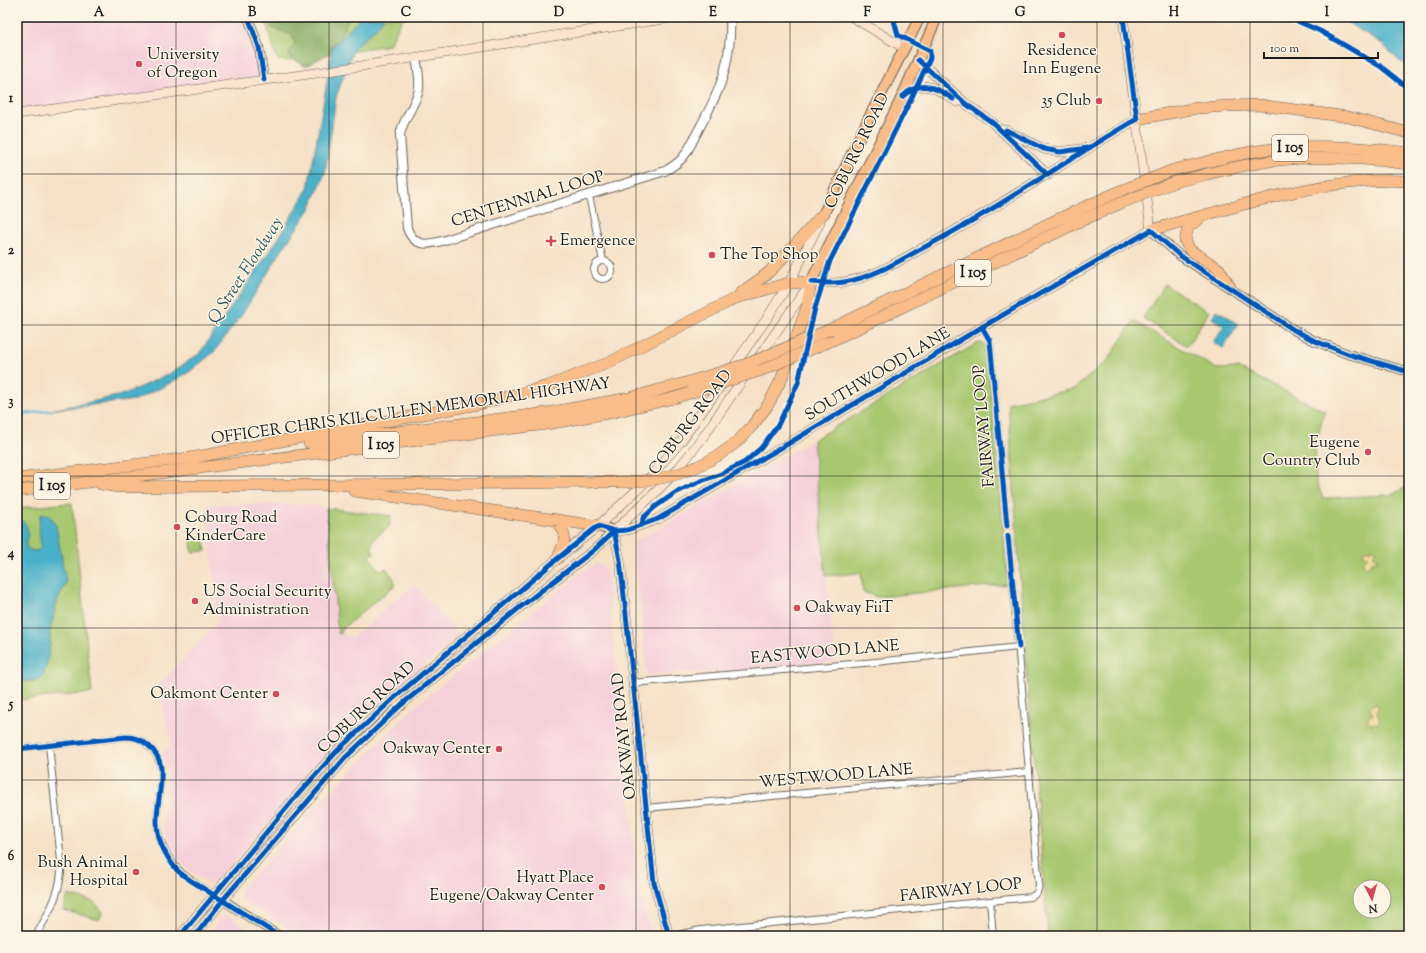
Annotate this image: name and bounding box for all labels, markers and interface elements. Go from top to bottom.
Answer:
text: A [94,4,105,22]
text: B [248,4,257,22]
text: C [401,4,411,22]
text: D [554,4,564,22]
text: E [709,4,717,22]
text: F [863,4,871,22]
text: G [1015,4,1026,22]
text: H [1169,4,1180,22]
text: I [1325,4,1330,22]
marker: Residence Inn Eugene [1057,30,1067,40]
scale bar [1264,34,1378,60]
place label: Residence Inn Eugene [1023,40,1101,81]
text: 100 m [1270,40,1299,58]
place label: University of Oregon [147,44,220,85]
marker: University of Oregon [134,59,144,69]
street label: COBURG ROAD [820,89,896,213]
text: 1 [9,90,14,108]
place label: 35 Club [1041,90,1091,113]
marker: 35 Club [1094,96,1104,106]
road number: I 105 [1272,135,1308,161]
street label: CENTENNIAL LOOP [449,166,607,234]
water label: Q Street Floodway [203,213,289,329]
place label: Emergence [560,230,635,253]
marker: Emergence [545,235,557,247]
text: 2 [8,242,15,260]
place label: The Top Shop [720,244,818,267]
marker: The Top Shop [707,250,717,260]
road number: I 105 [955,260,991,286]
street label: SOUTHWOOD LANE [801,322,955,428]
street label: FAIRWAY LOOP [968,364,1002,488]
street label: COBURG ROAD [644,365,738,481]
street label: OFFICER CHRIS KILCULLEN MEMORIAL HIGHWAY [210,372,613,451]
text: 3 [8,393,14,411]
road number: I 105 [363,432,399,458]
place label: Eugene Country Club [1262,432,1360,473]
marker: Eugene Country Club [1363,447,1373,457]
road number: I 105 [34,473,70,499]
place label: Coburg Road KinderCare [185,507,277,548]
marker: Coburg Road KinderCare [172,522,182,532]
text: 4 [7,545,15,563]
place label: US Social Security Administration [203,581,332,622]
marker: US Social Security Administration [190,596,200,606]
place label: Oakway FiiT [805,597,893,620]
marker: Oakway FiiT [792,603,802,613]
street label: EASTWOOD LANE [750,635,901,671]
street label: COBURG ROAD [313,656,421,760]
street label: OAKWAY ROAD [607,671,643,801]
place label: Oakmont Center [150,683,268,706]
marker: Oakmont Center [271,689,281,699]
text: 5 [8,696,14,714]
place label: Oakway Center [383,738,491,761]
marker: Oakway Center [494,744,504,754]
street label: WESTWOOD LANE [758,759,914,795]
text: 6 [8,848,15,866]
place label: Bush Animal Hospital [38,852,129,893]
marker: Bush Animal Hospital [131,867,141,877]
place label: Hyatt Place Eugene/Oakway Center [430,867,594,908]
street label: FAIRWAY LOOP [899,873,1023,909]
north arrow [1352,879,1392,919]
marker: Hyatt Place Eugene/Oakway Center [597,882,607,892]
text: N [1368,899,1379,916]

